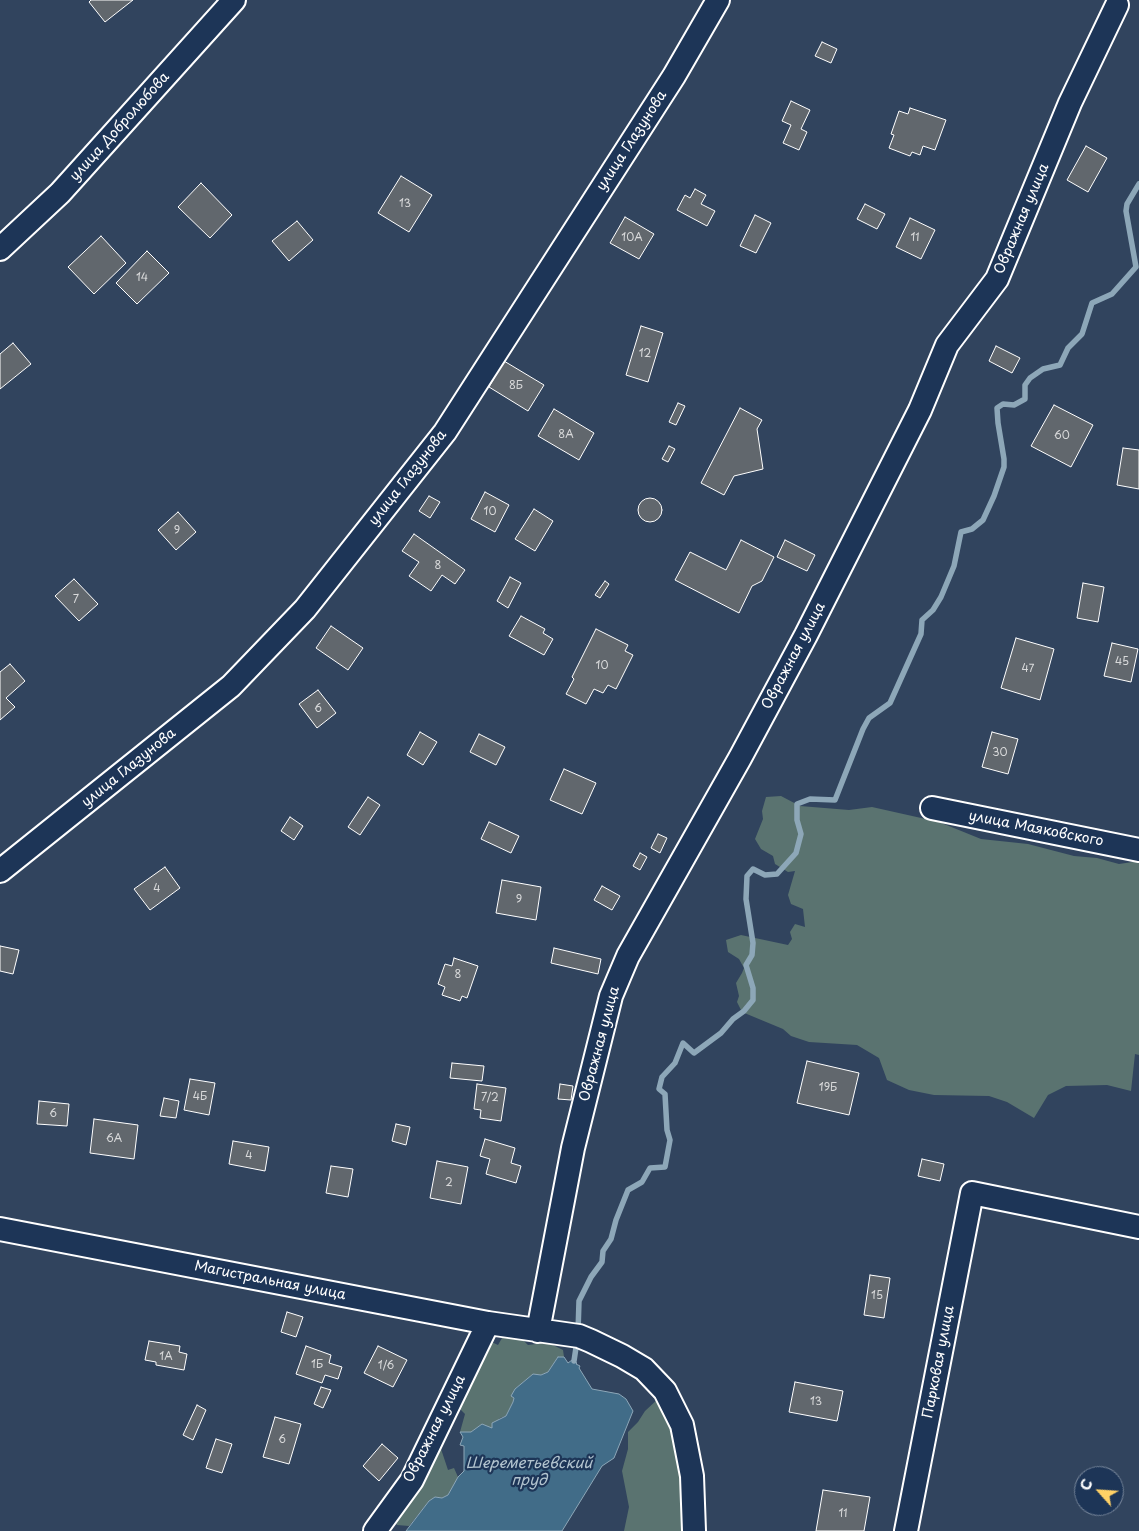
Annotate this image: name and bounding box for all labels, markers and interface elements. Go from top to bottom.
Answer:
street label: улица Добролюбова [67,69,173,185]
street label: улица Глазунова [593,88,671,194]
street label: Овражная улица [991,161,1053,277]
house number: 13 [399,197,411,211]
house number: 10А [621,231,643,245]
house number: 11 [910,231,920,245]
house number: 14 [136,271,148,285]
house number: 12 [639,347,651,361]
house number: 8Б [509,379,523,393]
street label: улица Глазунова [366,427,450,529]
house number: 8А [558,428,574,442]
house number: 60 [1054,429,1070,443]
house number: 10 [484,505,496,519]
house number: 9 [174,524,180,538]
house number: 8 [435,559,441,573]
house number: 7 [73,593,79,607]
street label: Овражная улица [759,600,829,712]
house number: 45 [1115,655,1129,669]
house number: 10 [596,659,608,673]
house number: 47 [1022,662,1034,676]
house number: 6 [314,702,322,716]
street label: улица Глазунова [79,725,179,811]
house number: 30 [992,746,1008,760]
street label: улица Маяковского [967,808,1105,850]
house number: 4 [153,882,161,896]
house number: 9 [516,893,522,907]
house number: 8 [455,968,461,982]
street label: Овражная улица [577,985,623,1103]
house number: 19Б [819,1081,837,1095]
house number: 4Б [193,1090,207,1104]
house number: 7/2 [481,1091,499,1105]
house number: 6 [49,1107,57,1121]
house number: 6А [106,1132,122,1146]
house number: 4 [245,1149,253,1163]
house number: 2 [445,1176,453,1190]
street label: Магистральная улица [193,1258,347,1304]
house number: 15 [871,1289,883,1303]
street label: Парковая улица [920,1304,958,1420]
house number: 1А [159,1350,173,1364]
house number: 1Б [311,1358,323,1372]
house number: 1/6 [378,1359,394,1373]
street label: Овражная улица [401,1372,469,1486]
house number: 13 [810,1395,822,1409]
house number: 6 [278,1433,286,1447]
water label: Шереметьевский пруд [466,1455,592,1490]
north arrow [1074,1466,1124,1516]
text: С [1074,1475,1098,1494]
house number: 11 [838,1507,848,1521]

